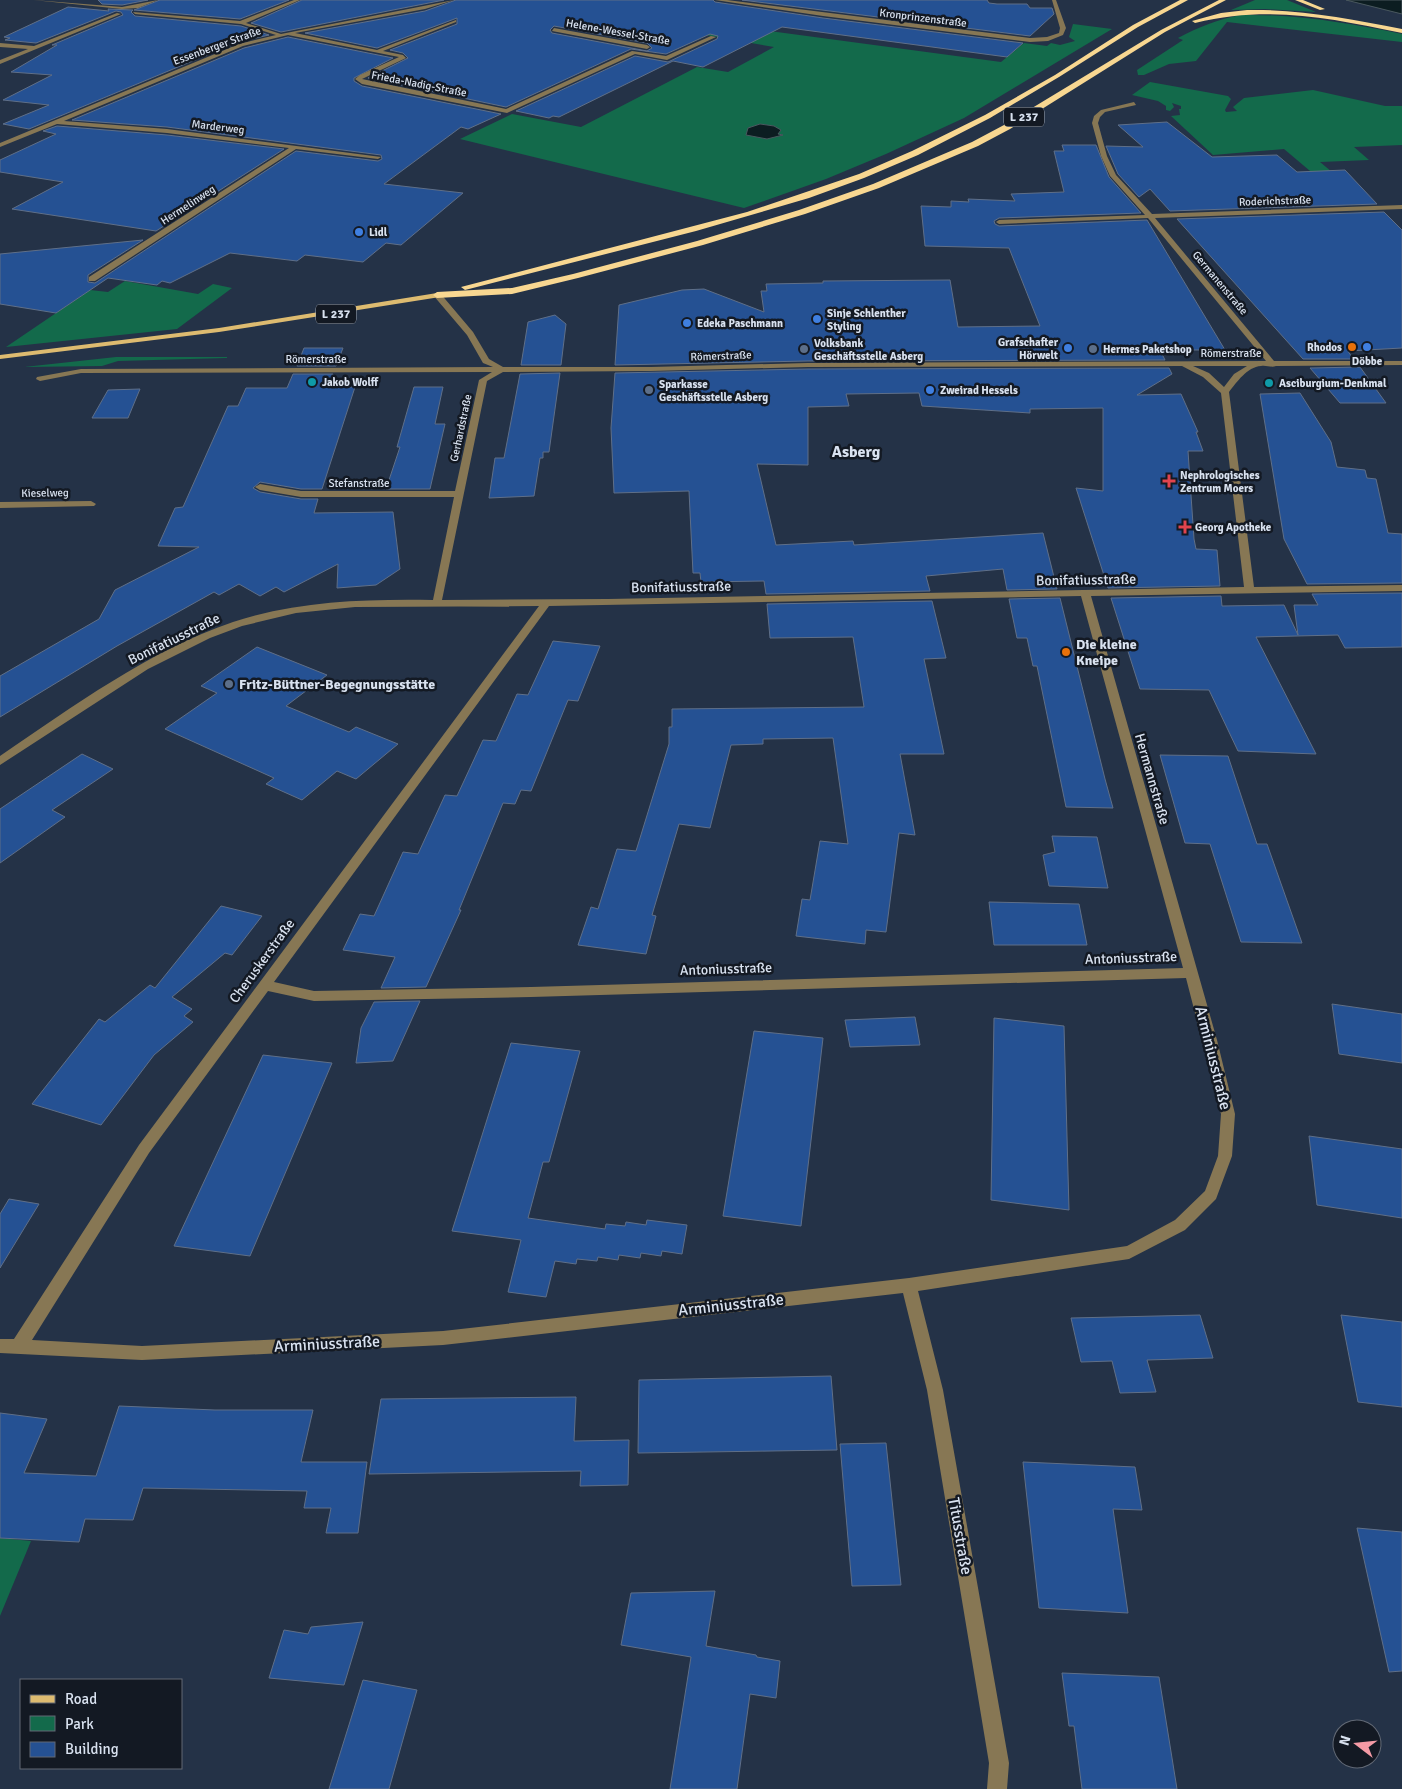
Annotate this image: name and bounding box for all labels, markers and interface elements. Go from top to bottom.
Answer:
street label: Kronprinzenstraße [879,6,967,30]
street label: Helene-Wessel-Straße [565,16,671,48]
street label: Essenberger Straße [171,24,263,68]
street label: Frieda-Nadig-Straße [370,68,468,100]
road number: L 237 [1004,108,1044,126]
street label: Marderweg [191,117,245,137]
street label: Hermelinweg [158,182,218,227]
street label: Roderichstraße [1239,193,1311,209]
marker: Lidl [353,226,365,238]
place label: Lidl [369,226,388,239]
street label: Germanenstraße [1190,249,1250,317]
road number: L 237 [316,304,356,324]
place label: Sinje Schlenther Styling [827,307,906,333]
marker: Sinje Schlenther Styling [811,313,823,325]
marker: Edeka Paschmann [681,317,693,329]
place label: Edeka Paschmann [697,317,783,330]
place label: Grafschafter Hörwelt [998,336,1059,362]
place label: Volksbank Geschäftsstelle Asberg [814,337,923,363]
place label: Rhodos [1307,341,1342,354]
marker: Rhodos [1346,341,1358,353]
marker: Döbbe [1361,341,1373,353]
marker: Grafschafter Hörwelt [1062,342,1074,354]
marker: Volksbank Geschäftsstelle Asberg [798,343,810,355]
marker: Hermes Paketshop [1087,343,1099,355]
place label: Hermes Paketshop [1103,343,1192,356]
street label: Römerstraße [1200,347,1262,360]
street label: Römerstraße [690,348,752,364]
street label: Römerstraße [285,353,347,366]
place label: Döbbe [1352,355,1383,368]
marker: Jakob Wolff [306,376,318,388]
place label: Jakob Wolff [322,376,379,389]
marker: Asciburgium-Denkmal [1263,377,1275,389]
place label: Asciburgium-Denkmal [1279,377,1387,390]
place label: Sparkasse Geschäftsstelle Asberg [659,378,768,404]
marker: Sparkasse Geschäftsstelle Asberg [643,384,655,396]
marker: Zweirad Hessels [924,384,936,396]
place label: Zweirad Hessels [940,384,1018,397]
street label: Gerhardstraße [448,393,474,463]
district label: Asberg [832,442,881,462]
place label: Nephrologisches Zentrum Moers [1180,469,1260,495]
marker: Nephrologisches Zentrum Moers [1162,474,1176,488]
street label: Stefanstraße [328,477,390,490]
street label: Kieselweg [21,486,69,500]
marker: Georg Apotheke [1179,521,1191,533]
place label: Georg Apotheke [1195,521,1272,534]
street label: Bonifatiusstraße [1036,571,1136,589]
street label: Bonifatiusstraße [631,578,731,596]
street label: Bonifatiusstraße [125,609,223,669]
place label: Die kleine Kneipe [1076,636,1137,669]
marker: Die kleine Kneipe [1060,646,1072,658]
place label: Fritz-Büttner-Begegnungsstätte [239,676,435,693]
marker: Fritz-Büttner-Begegnungsstätte [223,678,235,690]
street label: Hermannstraße [1131,731,1173,827]
street label: Cheruskerstraße [226,916,298,1006]
street label: Antoniusstraße [1085,948,1177,968]
street label: Antoniusstraße [680,959,772,979]
street label: Arminiusstraße [1190,1004,1236,1112]
street label: Arminiusstraße [677,1290,785,1320]
street label: Arminiusstraße [273,1331,381,1357]
street label: Titusstraße [943,1496,977,1576]
legend [20,1679,182,1769]
text: Road [65,1690,97,1708]
text: Park [65,1715,94,1733]
north arrow [1332,1719,1382,1769]
text: N [1335,1734,1354,1748]
text: Building [65,1740,119,1758]

